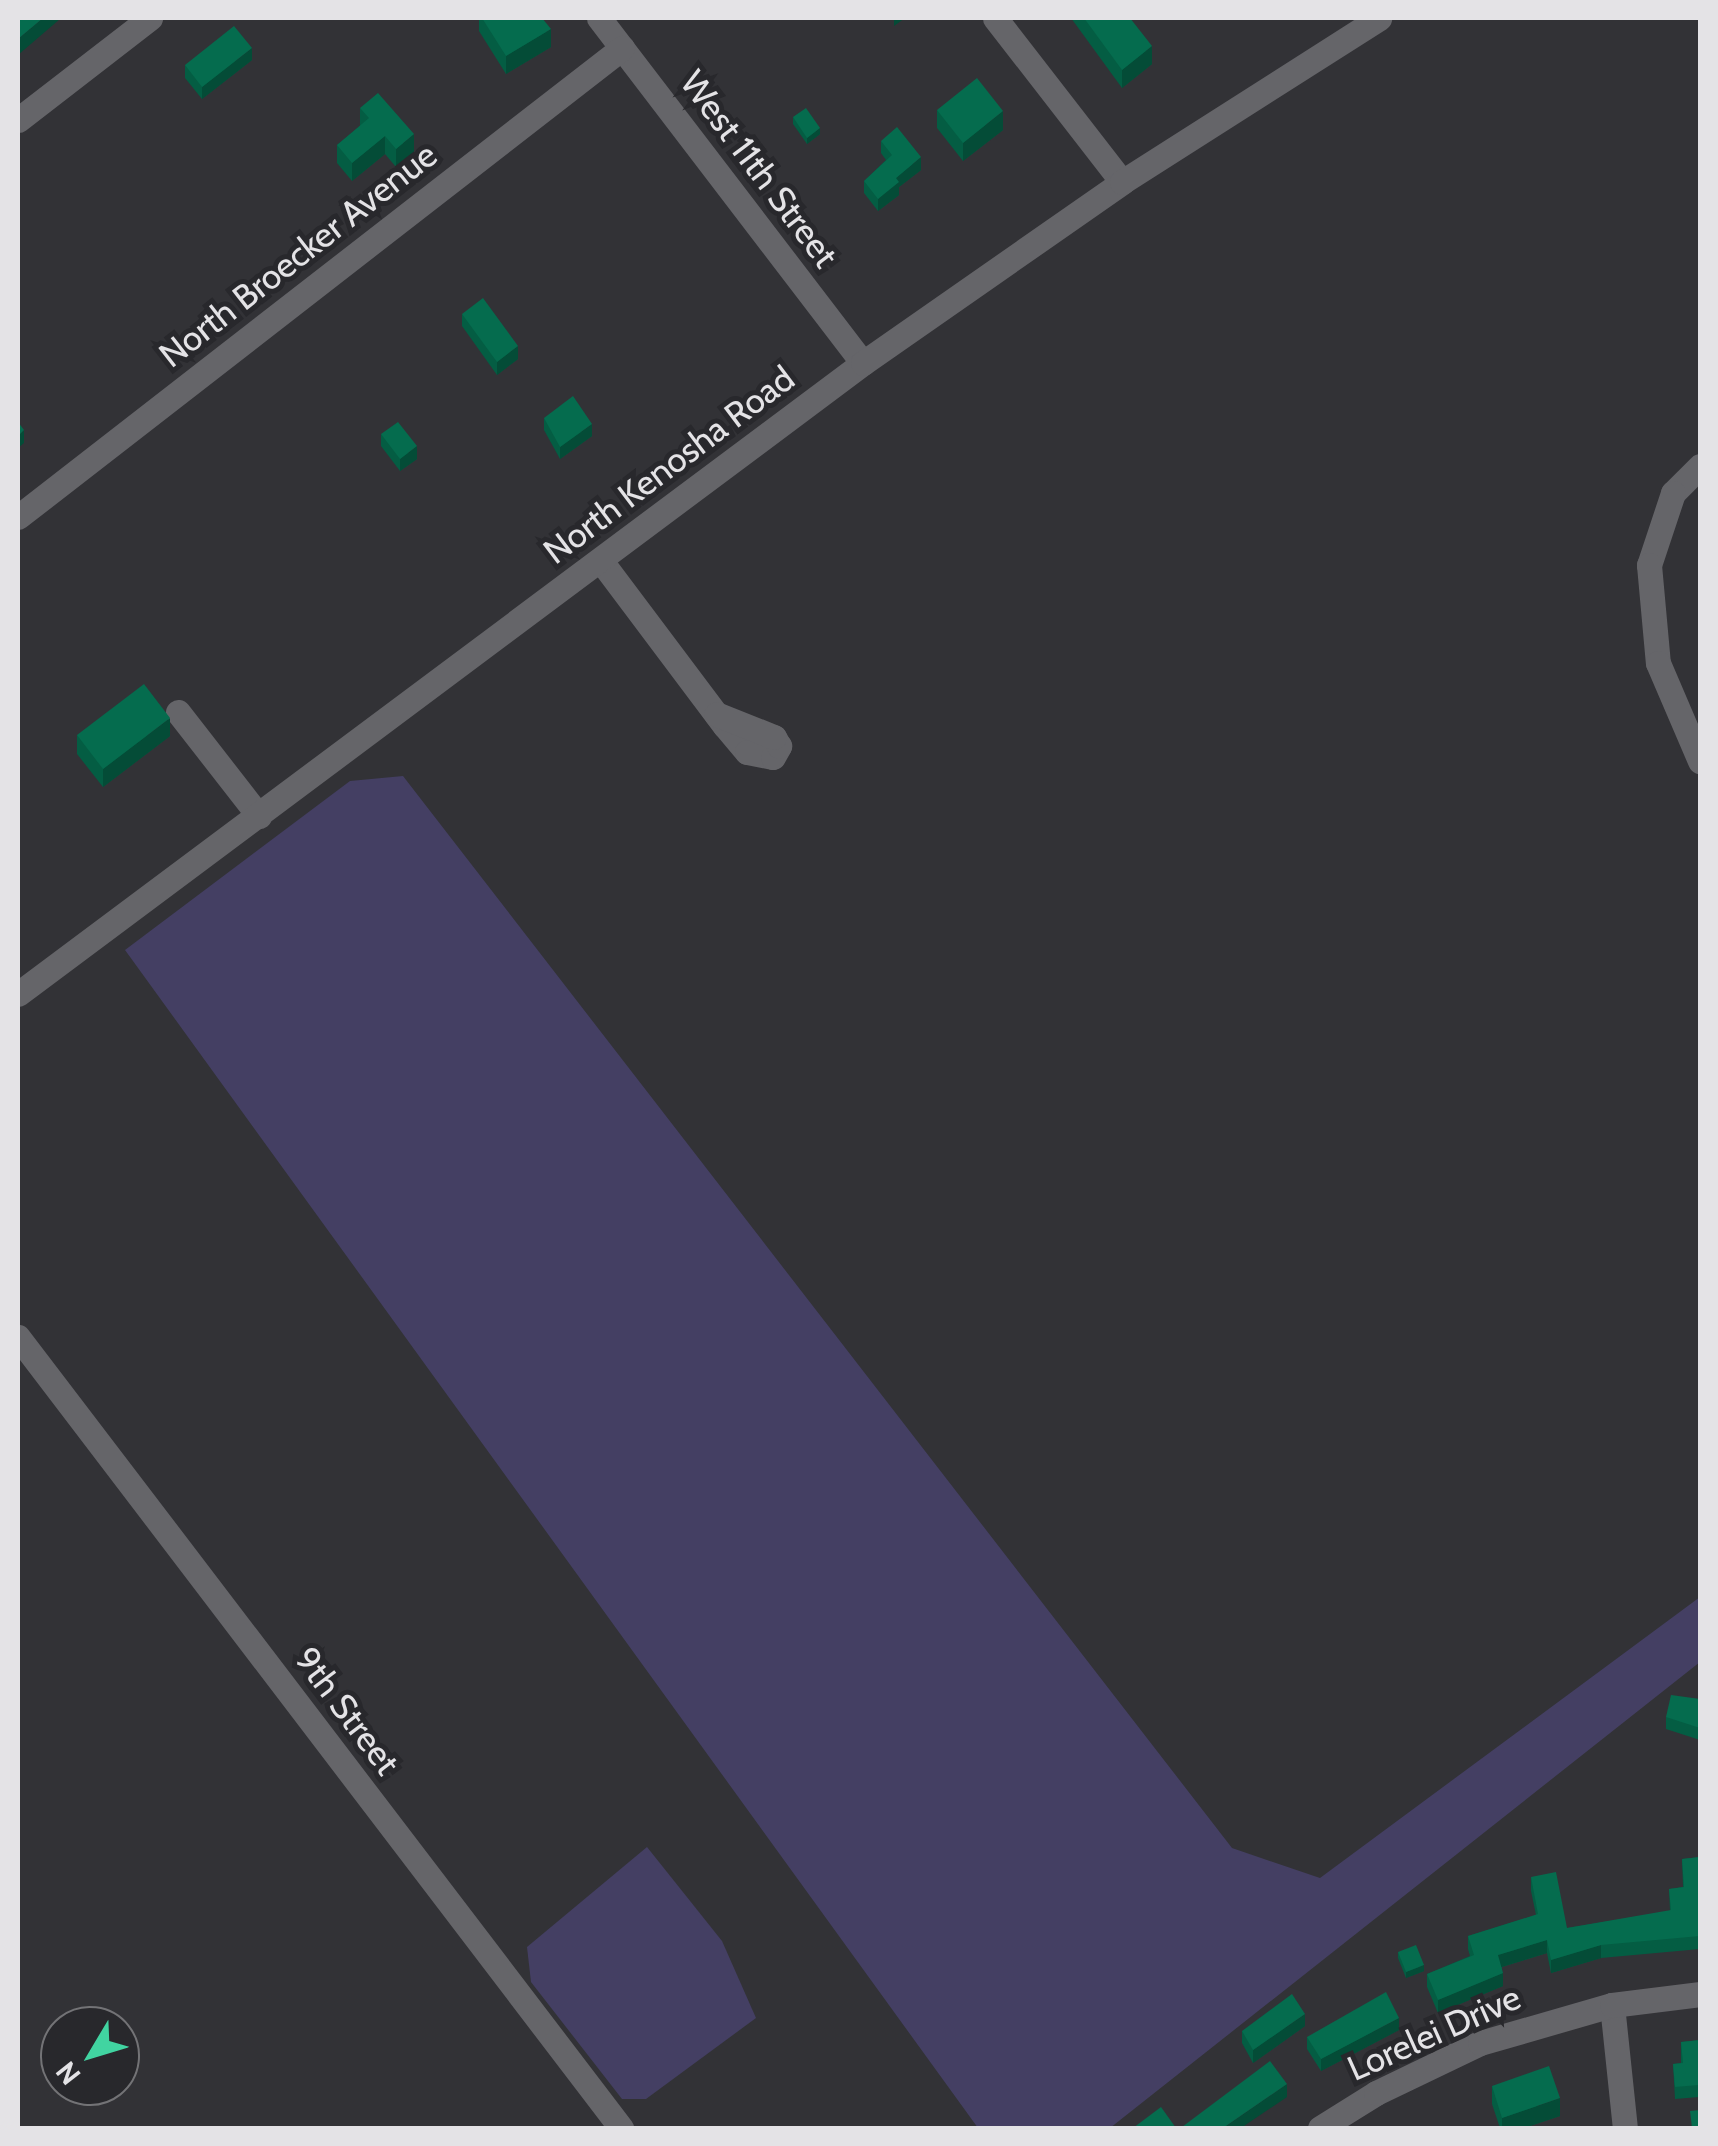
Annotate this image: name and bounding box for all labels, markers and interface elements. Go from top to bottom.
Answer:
street label: West 11th Street [671,62,847,276]
street label: North Broecker Avenue [151,134,445,376]
street label: North Kenosha Road [536,357,802,573]
street label: 9th Street [286,1639,408,1783]
street label: Lorelei Drive [1341,1976,1527,2090]
north arrow [40,2006,140,2106]
text: N [48,2055,87,2092]

